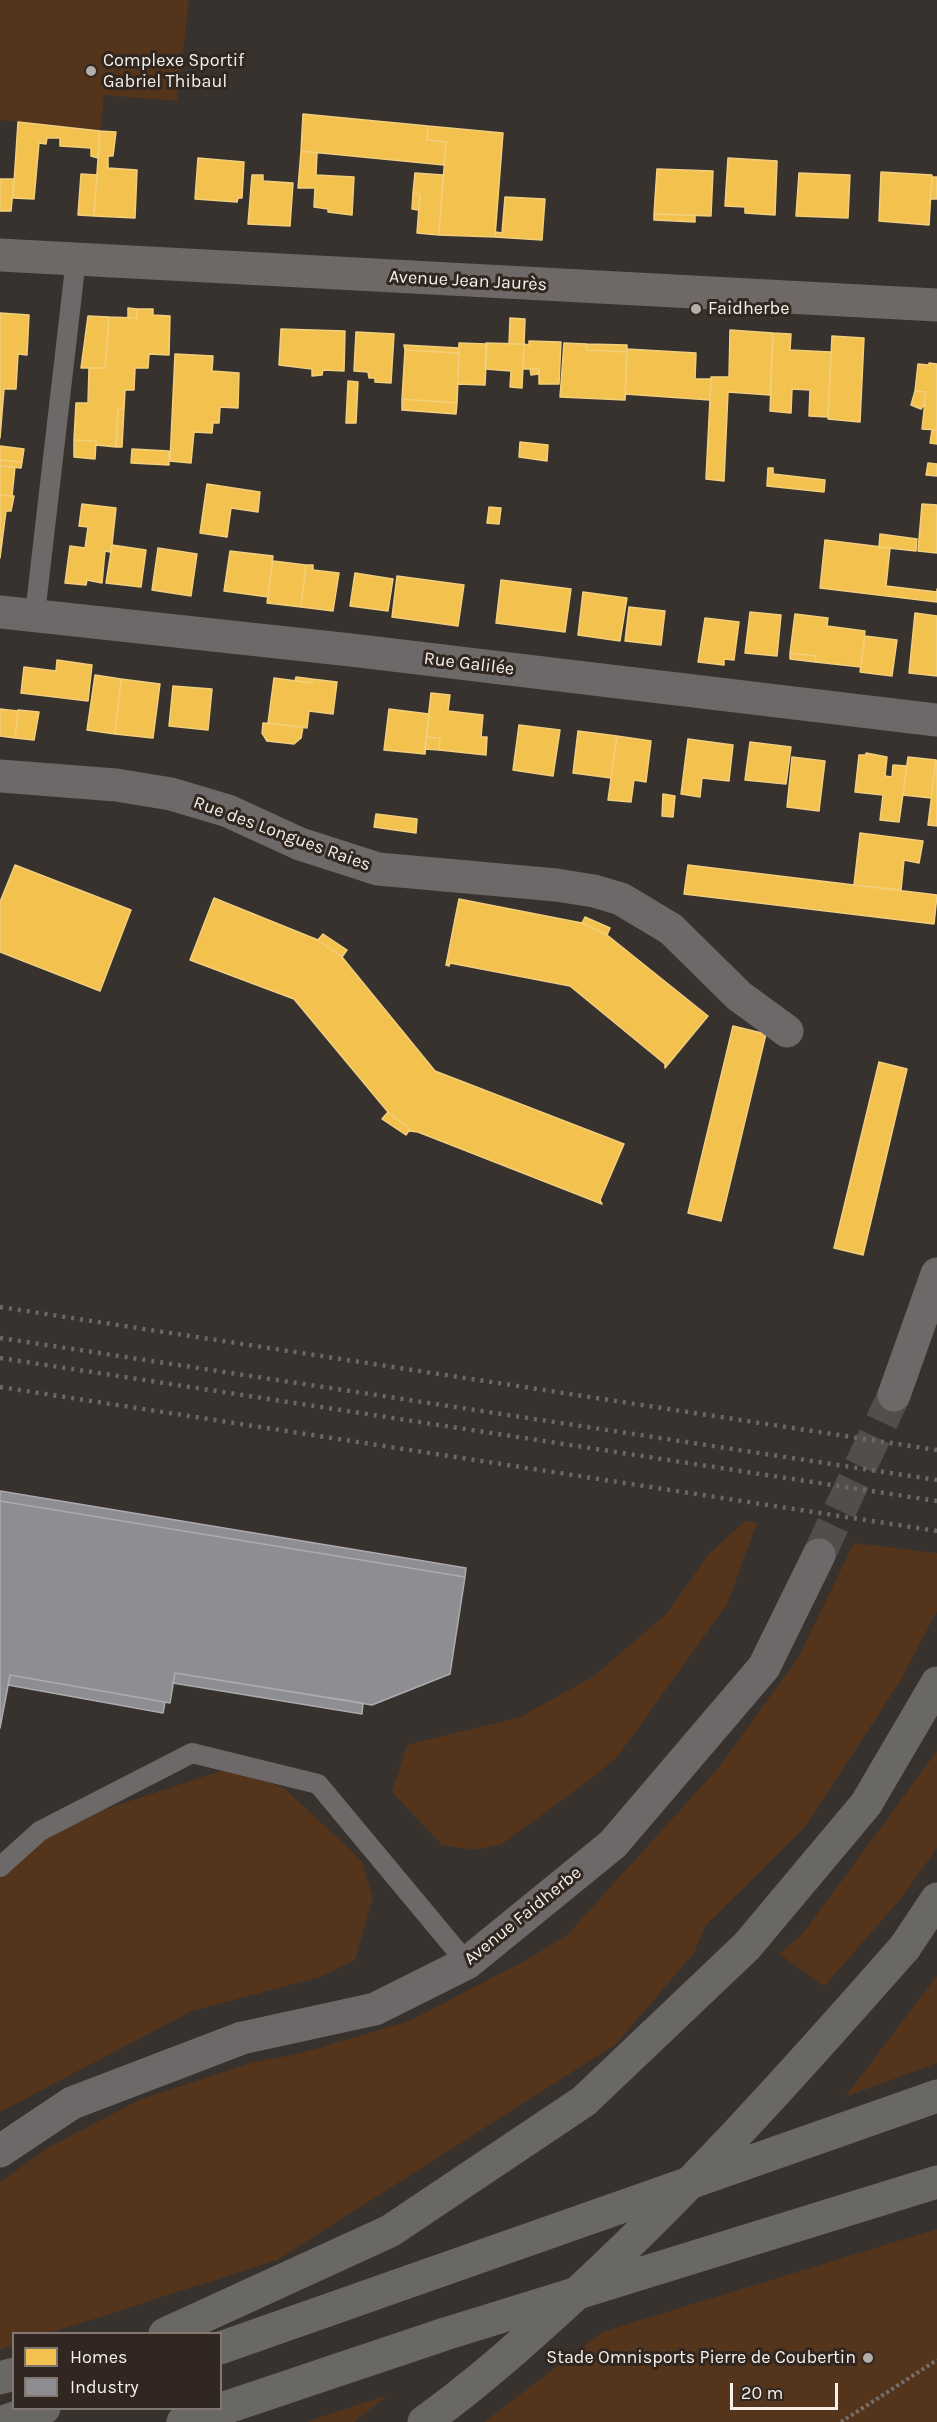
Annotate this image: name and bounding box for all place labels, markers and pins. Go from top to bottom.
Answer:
place label: Complexe Sportif Gabriel Thibaul [103,50,244,92]
marker: Complexe Sportif Gabriel Thibaul [84,64,98,78]
place label: Faidherbe [708,298,789,320]
marker: Faidherbe [689,302,703,316]
place label: Stade Omnisports Pierre de Coubertin [546,2347,856,2369]
marker: Stade Omnisports Pierre de Coubertin [861,2351,875,2365]

